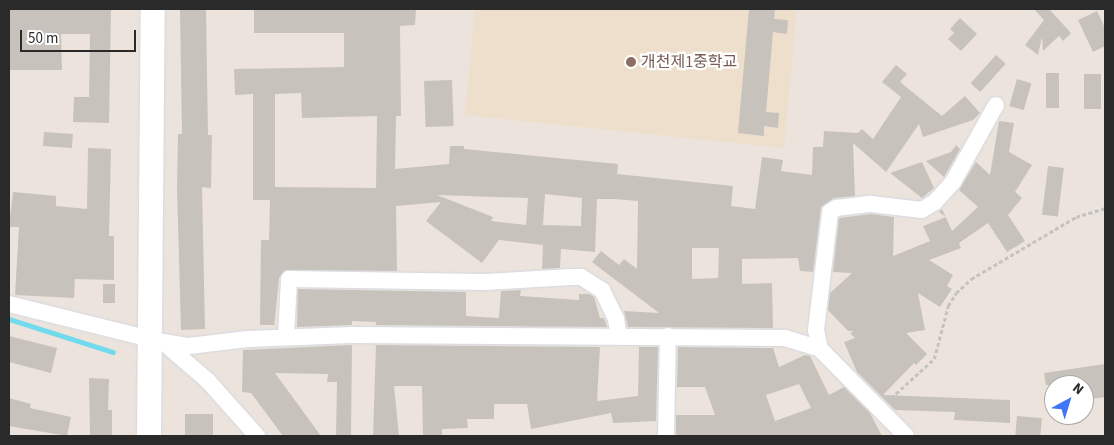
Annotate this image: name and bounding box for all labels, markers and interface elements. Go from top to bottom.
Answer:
scale bar [22,20,139,52]
text: 50 m [28,28,58,49]
place label: 개천제1중학교 [641,52,737,72]
marker: 개천제1중학교 [625,56,637,68]
north arrow [1044,375,1094,425]
text: N [1068,378,1088,400]

